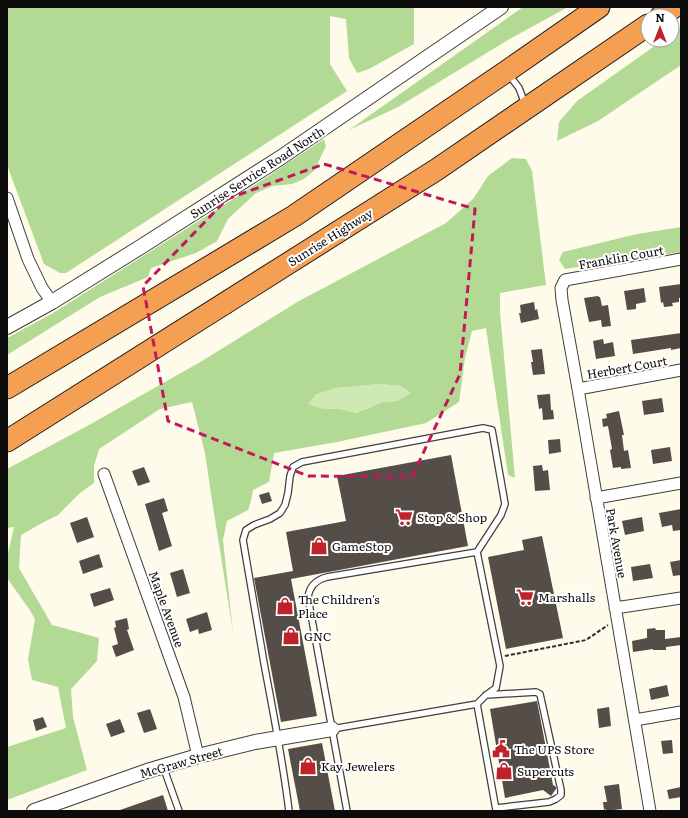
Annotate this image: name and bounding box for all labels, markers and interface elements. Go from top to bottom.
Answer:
north arrow [640,8,680,48]
text: N [655,9,665,25]
street label: Sunrise Service Road North [186,122,328,222]
street label: Sunrise Highway [284,204,376,270]
street label: Franklin Court [577,241,665,273]
street label: Herbert Court [585,351,669,383]
supermarket icon: Stop & Shop [394,507,414,527]
street label: Park Avenue [602,507,632,579]
place label: Stop & Shop [417,508,487,526]
shop icon: GameStop [309,536,329,556]
place label: GameStop [332,537,391,555]
street label: Maple Avenue [145,568,189,650]
supermarket icon: Marshalls [515,587,535,607]
place label: Marshalls [538,588,596,606]
place label: The Children's Place [298,590,380,622]
shop icon: The Children's Place [275,596,295,616]
shop icon: GNC [281,626,301,646]
place label: GNC [304,627,331,645]
public building icon: The UPS Store [491,739,511,759]
place label: The UPS Store [514,740,594,758]
street label: McGraw Street [137,742,225,782]
shop icon: Kay Jewelers [298,756,318,776]
place label: Kay Jewelers [321,757,395,775]
shop icon: Supercuts [494,761,514,781]
place label: Supercuts [517,762,575,780]

